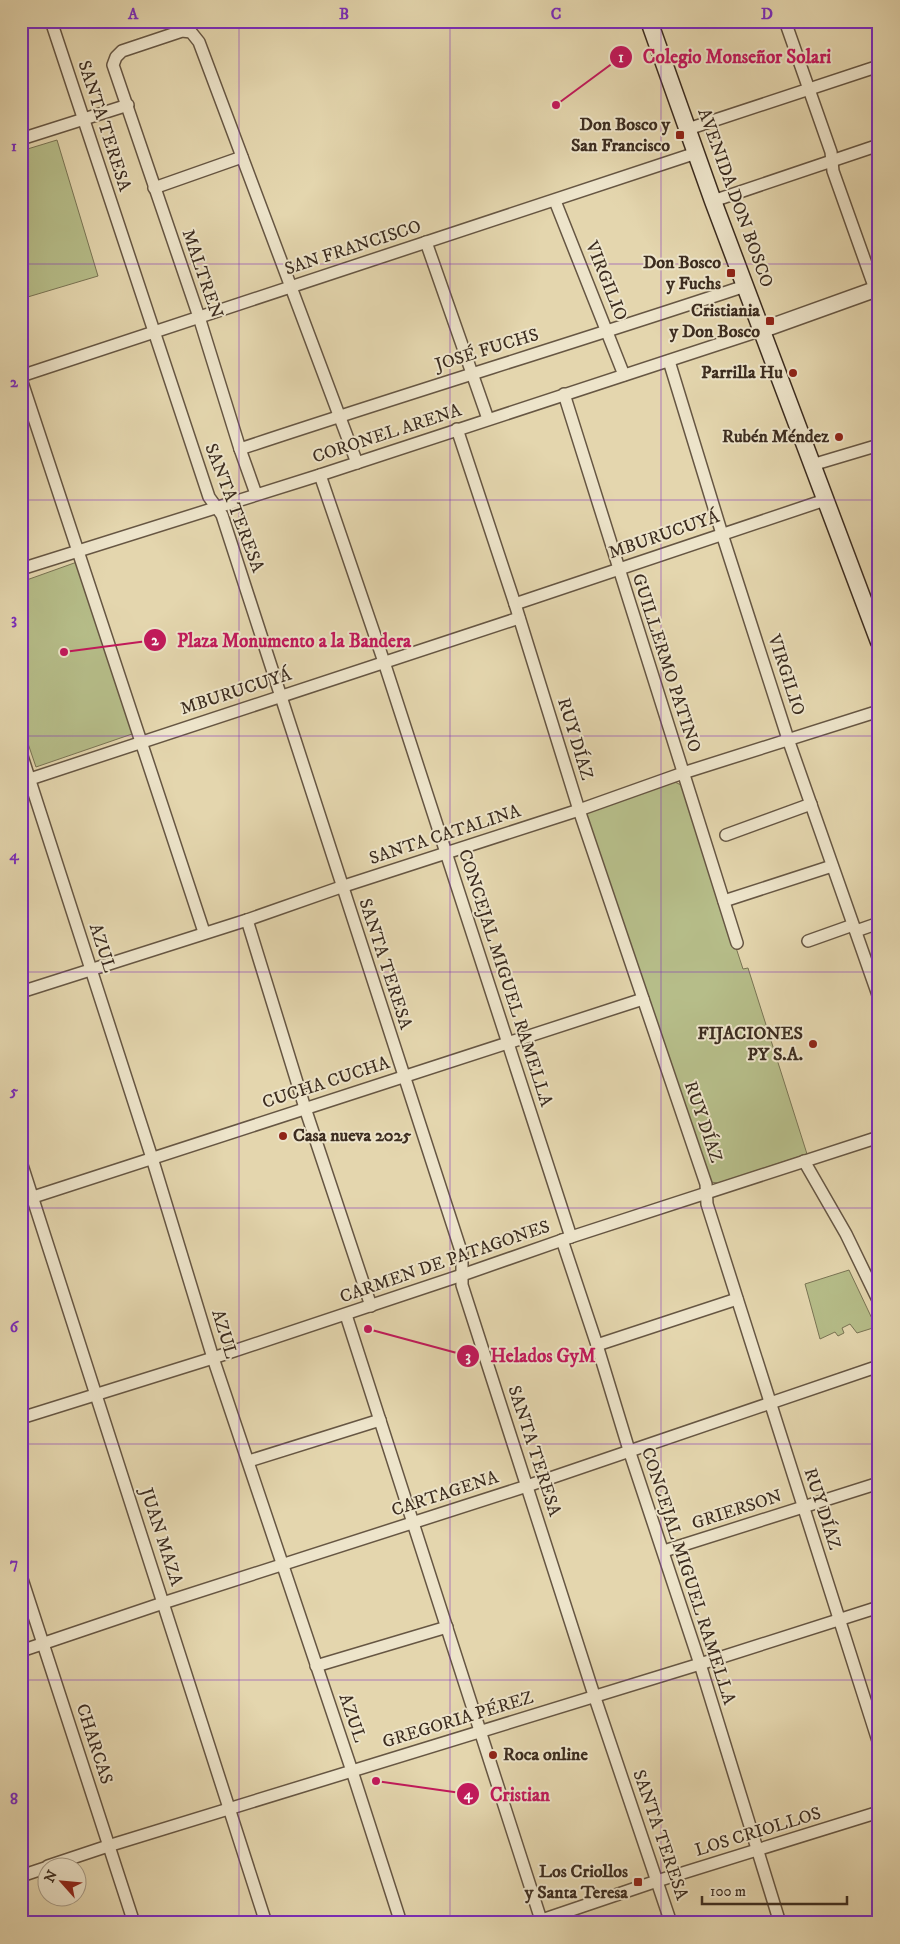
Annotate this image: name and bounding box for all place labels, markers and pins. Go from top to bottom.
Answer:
callout: Colegio Monseñor Solari [608,40,841,74]
place label: Don Bosco y San Francisco [571,114,670,157]
marker: Don Bosco y San Francisco [674,129,686,141]
place label: Don Bosco y Fuchs [643,252,721,295]
marker: Don Bosco y Fuchs [725,267,737,279]
place label: Cristiania y Don Bosco [669,300,760,343]
marker: Cristiania y Don Bosco [764,315,776,327]
place label: Parrilla Hu [701,362,783,384]
marker: Parrilla Hu [787,367,799,379]
place label: Rubén Méndez [722,426,829,448]
marker: Rubén Méndez [833,431,845,443]
callout: Plaza Monumento a la Bandera [142,623,421,657]
place label: FIJACIONES PY S.A. [698,1023,803,1066]
marker: FIJACIONES PY S.A. [807,1038,819,1050]
place label: Casa nueva 2025 [293,1125,411,1147]
marker: Casa nueva 2025 [277,1130,289,1142]
callout: Helados GyM [455,1339,606,1373]
place label: Roca online [503,1744,588,1766]
marker: Roca online [487,1749,499,1761]
callout: Cristian [455,1777,560,1811]
place label: Los Criollos y Santa Teresa [524,1861,628,1904]
marker: Los Criollos y Santa Teresa [632,1876,644,1888]

